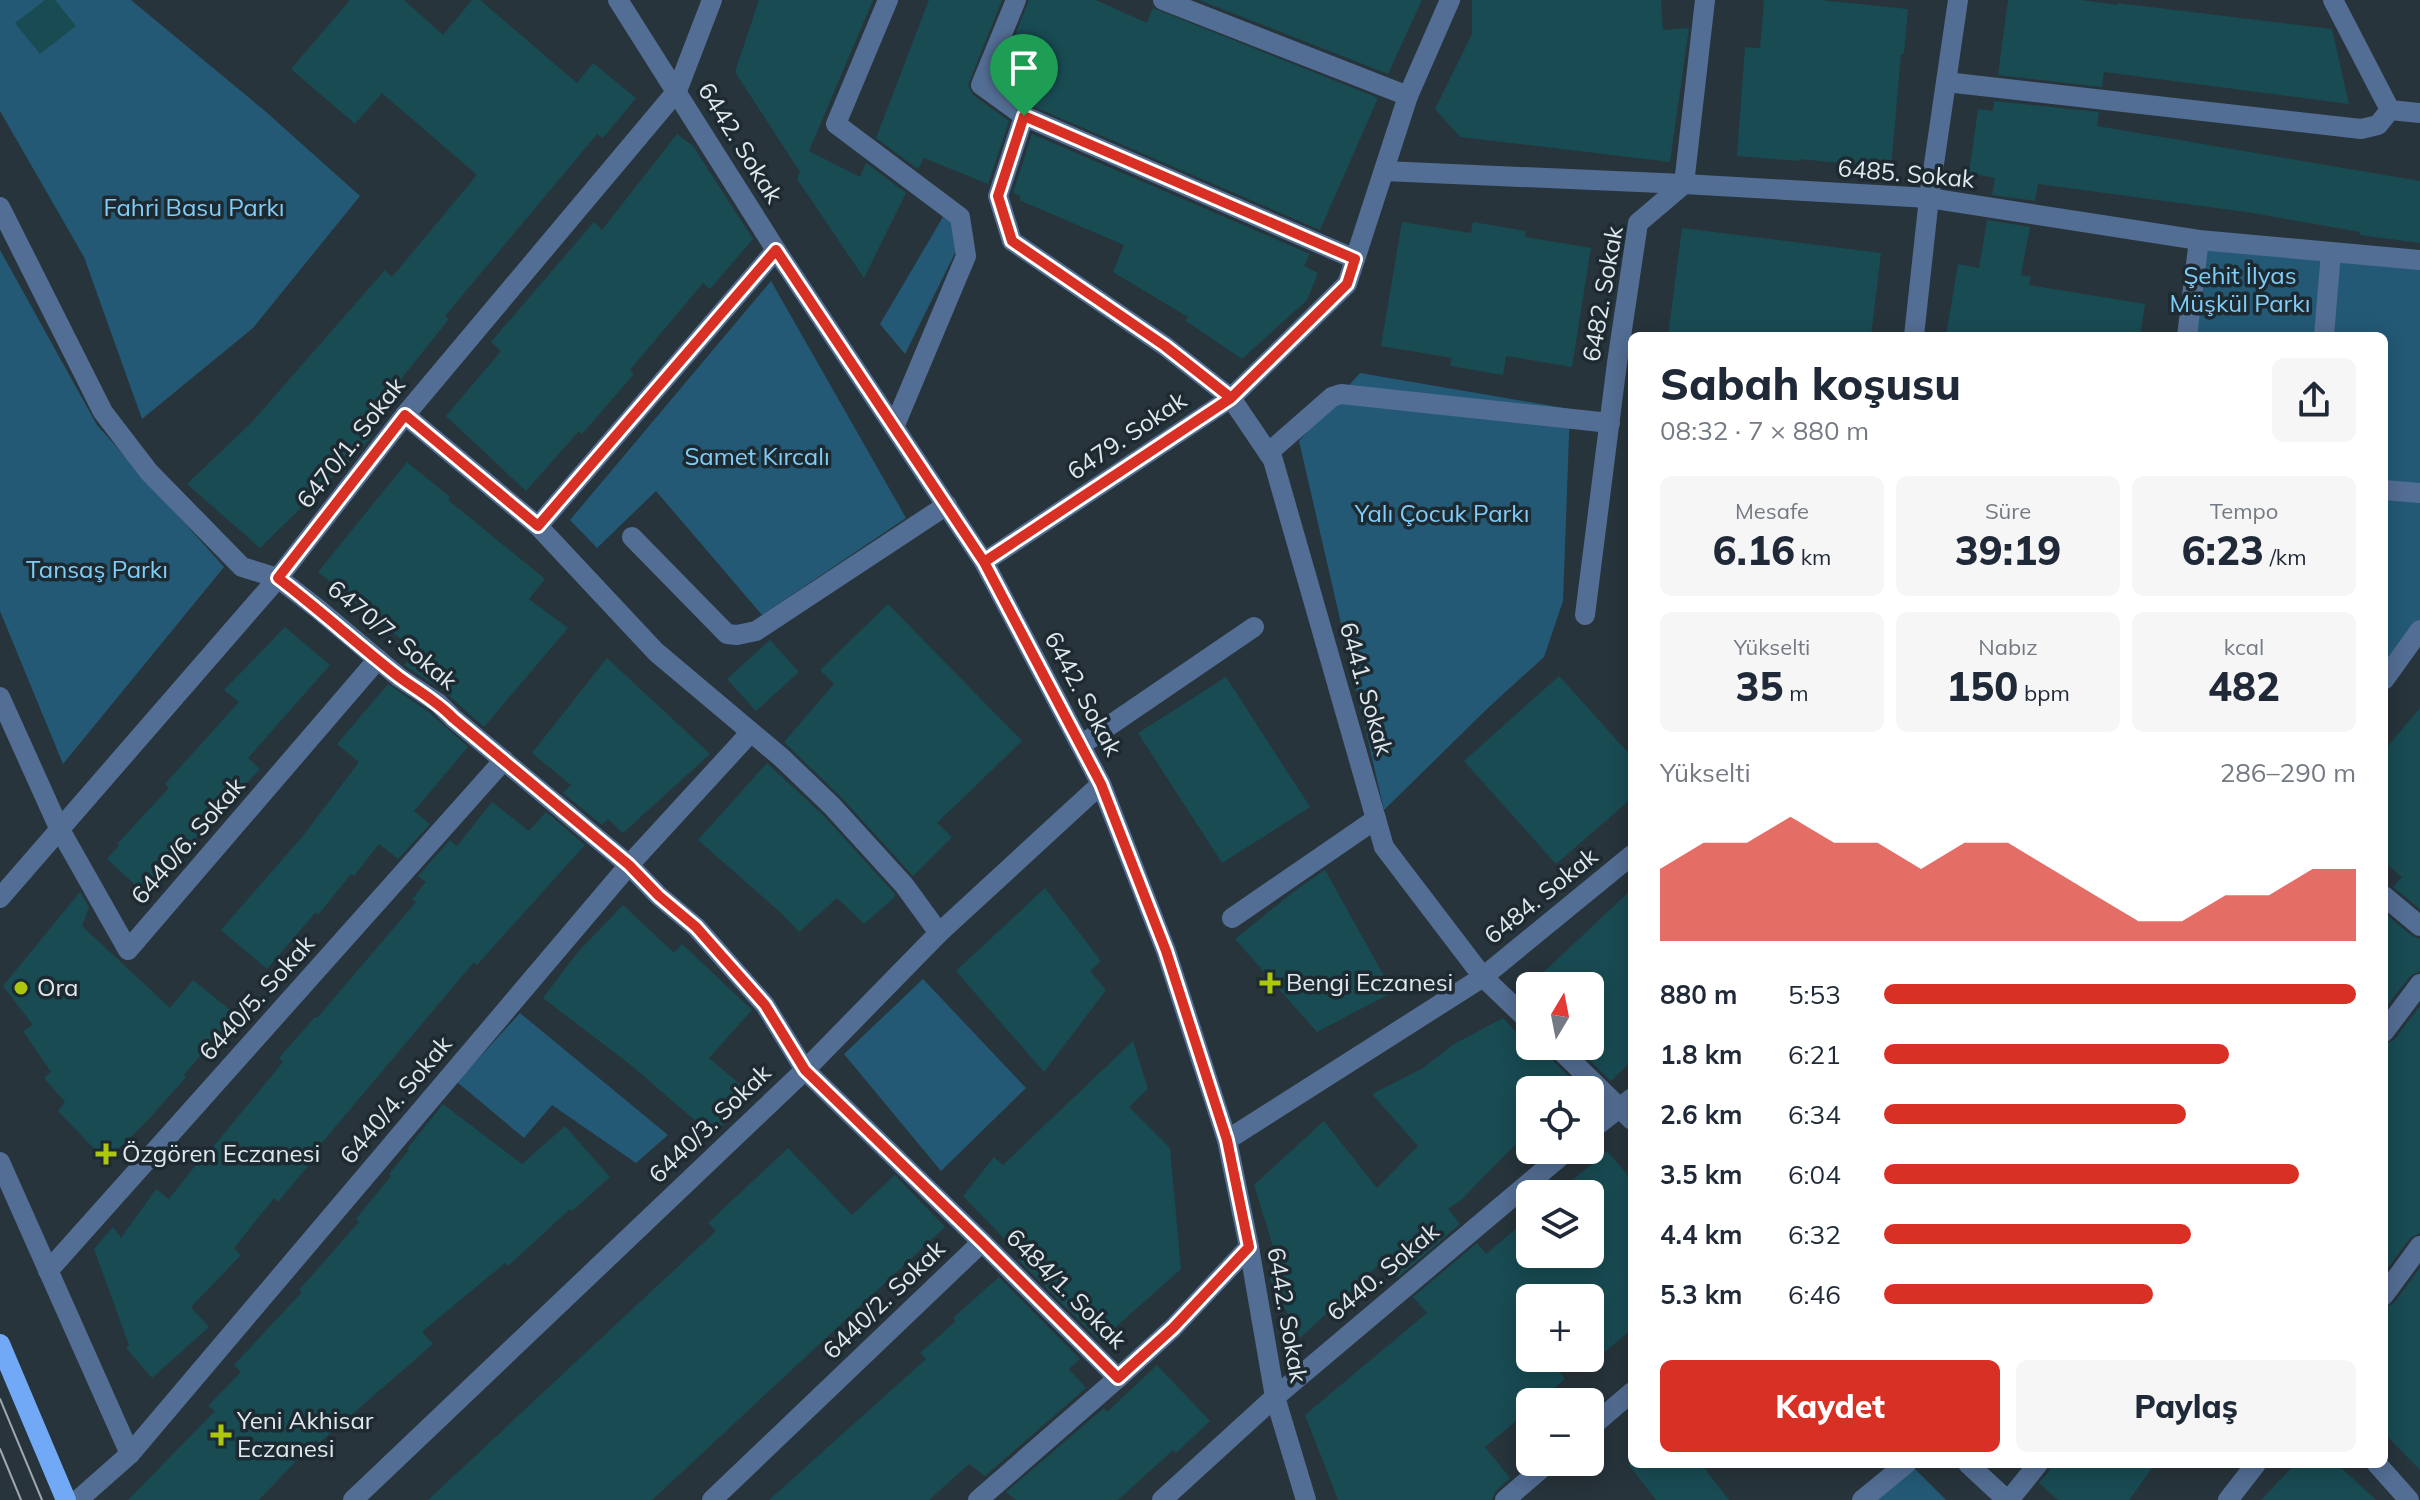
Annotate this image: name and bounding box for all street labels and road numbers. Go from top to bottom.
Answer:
street label: 6442. Sokak [692,76,790,209]
street label: 6485. Sokak [1837,152,1976,194]
street label: 6482. Sokak [1575,223,1629,364]
street label: 6470/1. Sokak [290,370,411,514]
street label: 6479. Sokak [1061,384,1192,486]
street label: 6470/7. Sokak [322,573,464,696]
street label: 6441. Sokak [1334,619,1400,759]
street label: 6442. Sokak [1038,626,1130,762]
street label: 6440/6. Sokak [124,770,251,910]
street label: 6484. Sokak [1478,840,1604,950]
street label: 6440/5. Sokak [192,928,321,1066]
street label: 6440/4. Sokak [333,1029,458,1170]
street label: 6440/3. Sokak [642,1057,777,1189]
street label: 6440. Sokak [1320,1215,1445,1327]
street label: 6484/1. Sokak [1000,1222,1134,1355]
street label: 6440/2. Sokak [816,1233,951,1365]
street label: 6442. Sokak [1261,1245,1315,1386]

